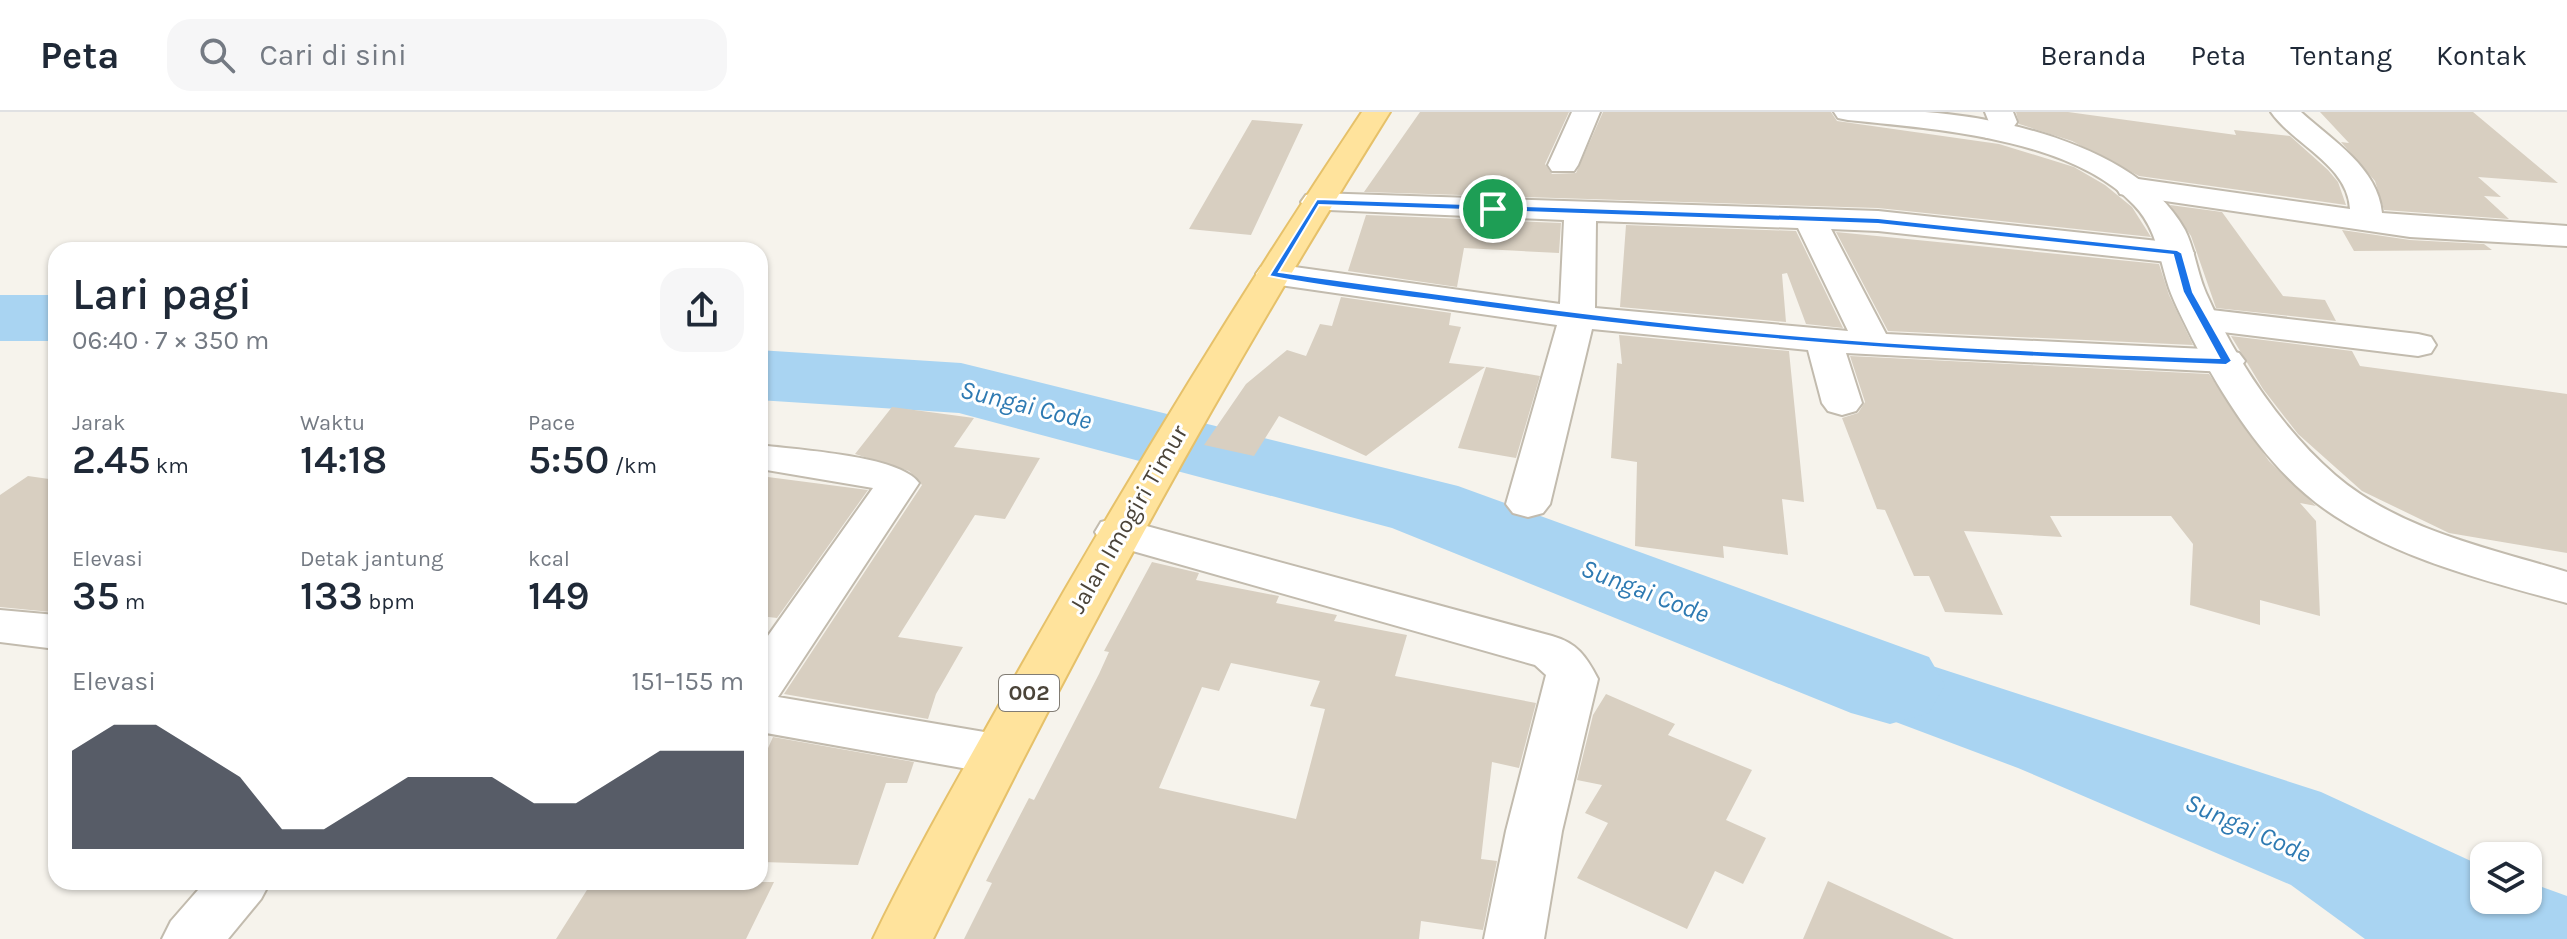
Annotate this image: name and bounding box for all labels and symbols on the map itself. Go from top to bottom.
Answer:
pin [1459,175,1527,243]
water label: Sungai Code [957,374,1095,436]
street label: Jalan Imogiri Timur [1063,420,1193,618]
water label: Sungai Code [1577,552,1713,630]
road number: 002 [999,675,1059,711]
water label: Sungai Code [2180,787,2316,869]

